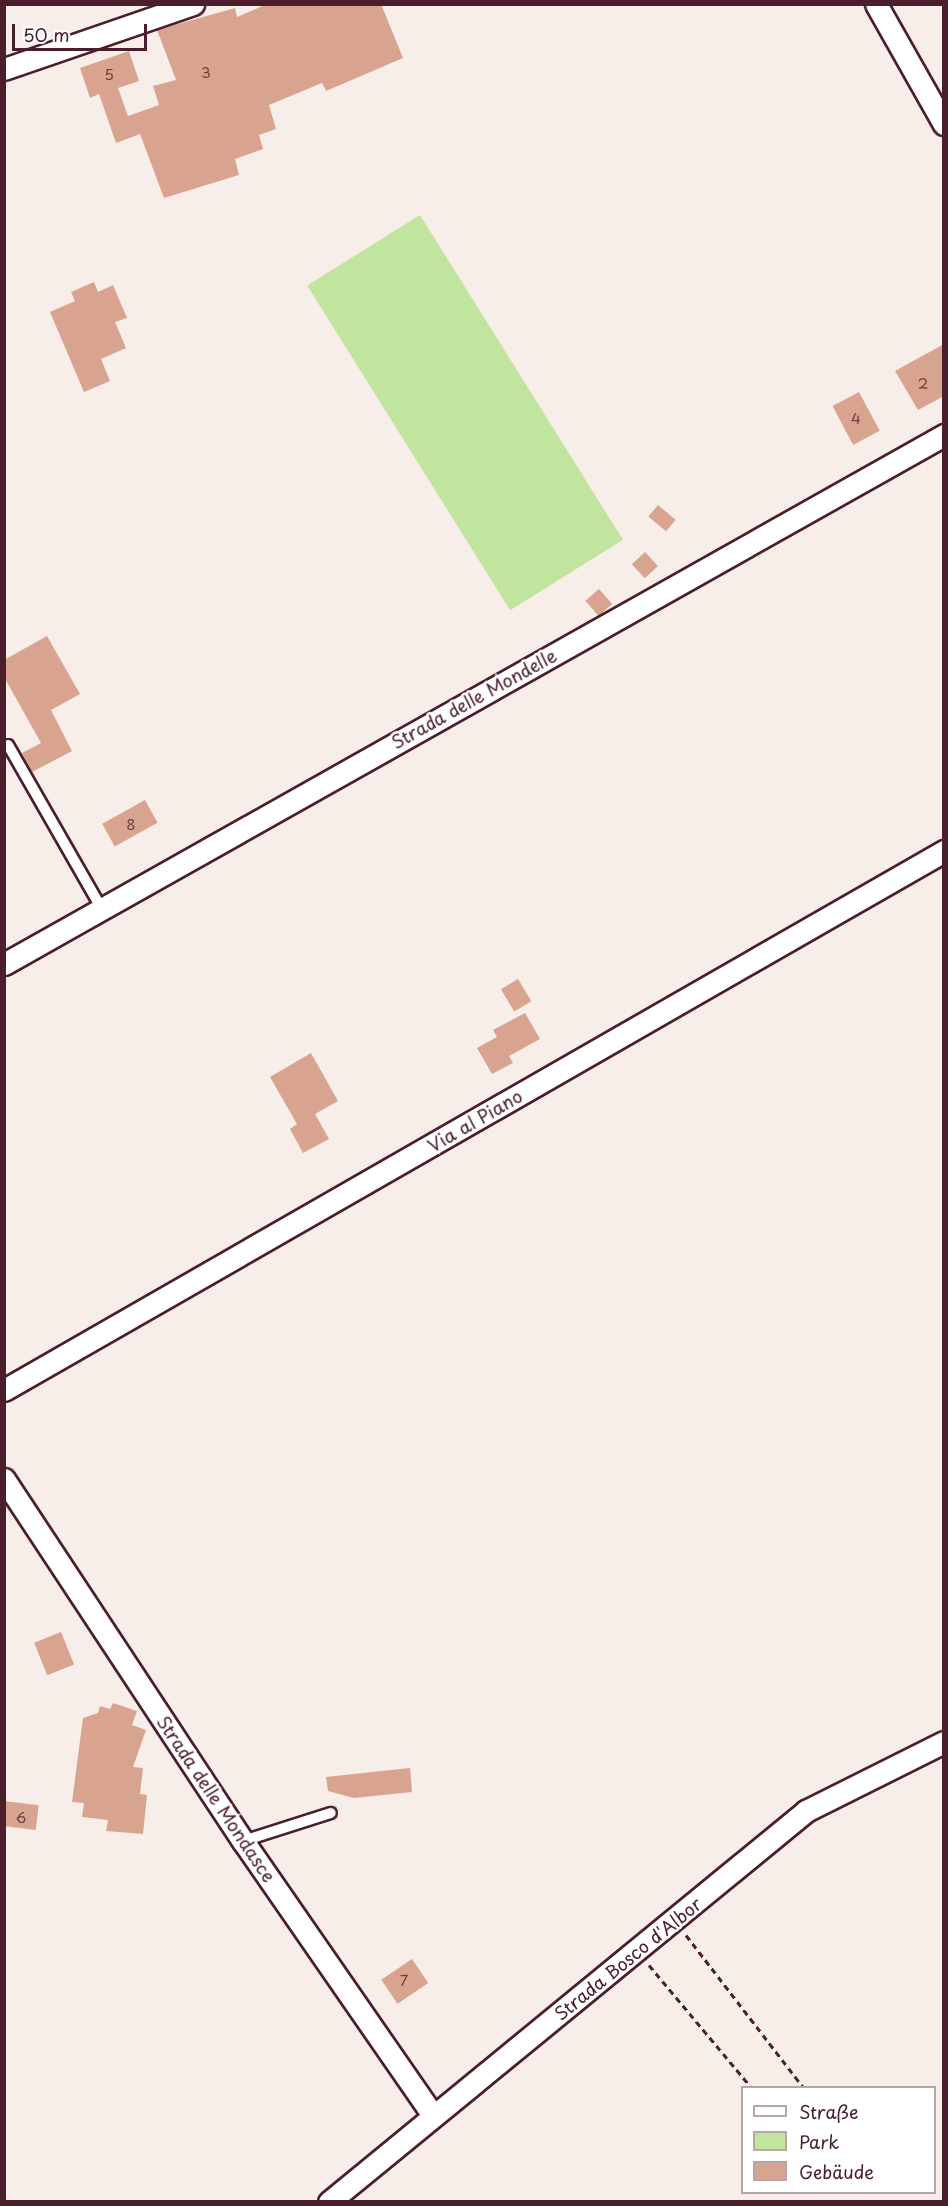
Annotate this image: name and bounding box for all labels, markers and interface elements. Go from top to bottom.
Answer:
scale bar [15,12,150,50]
text: 50 m [23,21,70,48]
house number: 3 [201,63,211,81]
house number: 5 [104,65,114,83]
house number: 2 [918,374,928,392]
house number: 4 [851,409,861,427]
street label: Strada delle Mondelle [387,644,561,754]
house number: 8 [126,815,136,833]
street label: Via al Piano [424,1085,526,1157]
street label: Strada delle Mondasce [152,1711,280,1887]
house number: 6 [16,1808,26,1826]
street label: Strada Bosco d'Albor [550,1893,706,2025]
house number: 7 [400,1971,408,1989]
legend [741,2086,936,2194]
text: Straße [799,2098,859,2125]
text: Park [799,2128,839,2155]
text: Gebäude [799,2158,874,2185]

